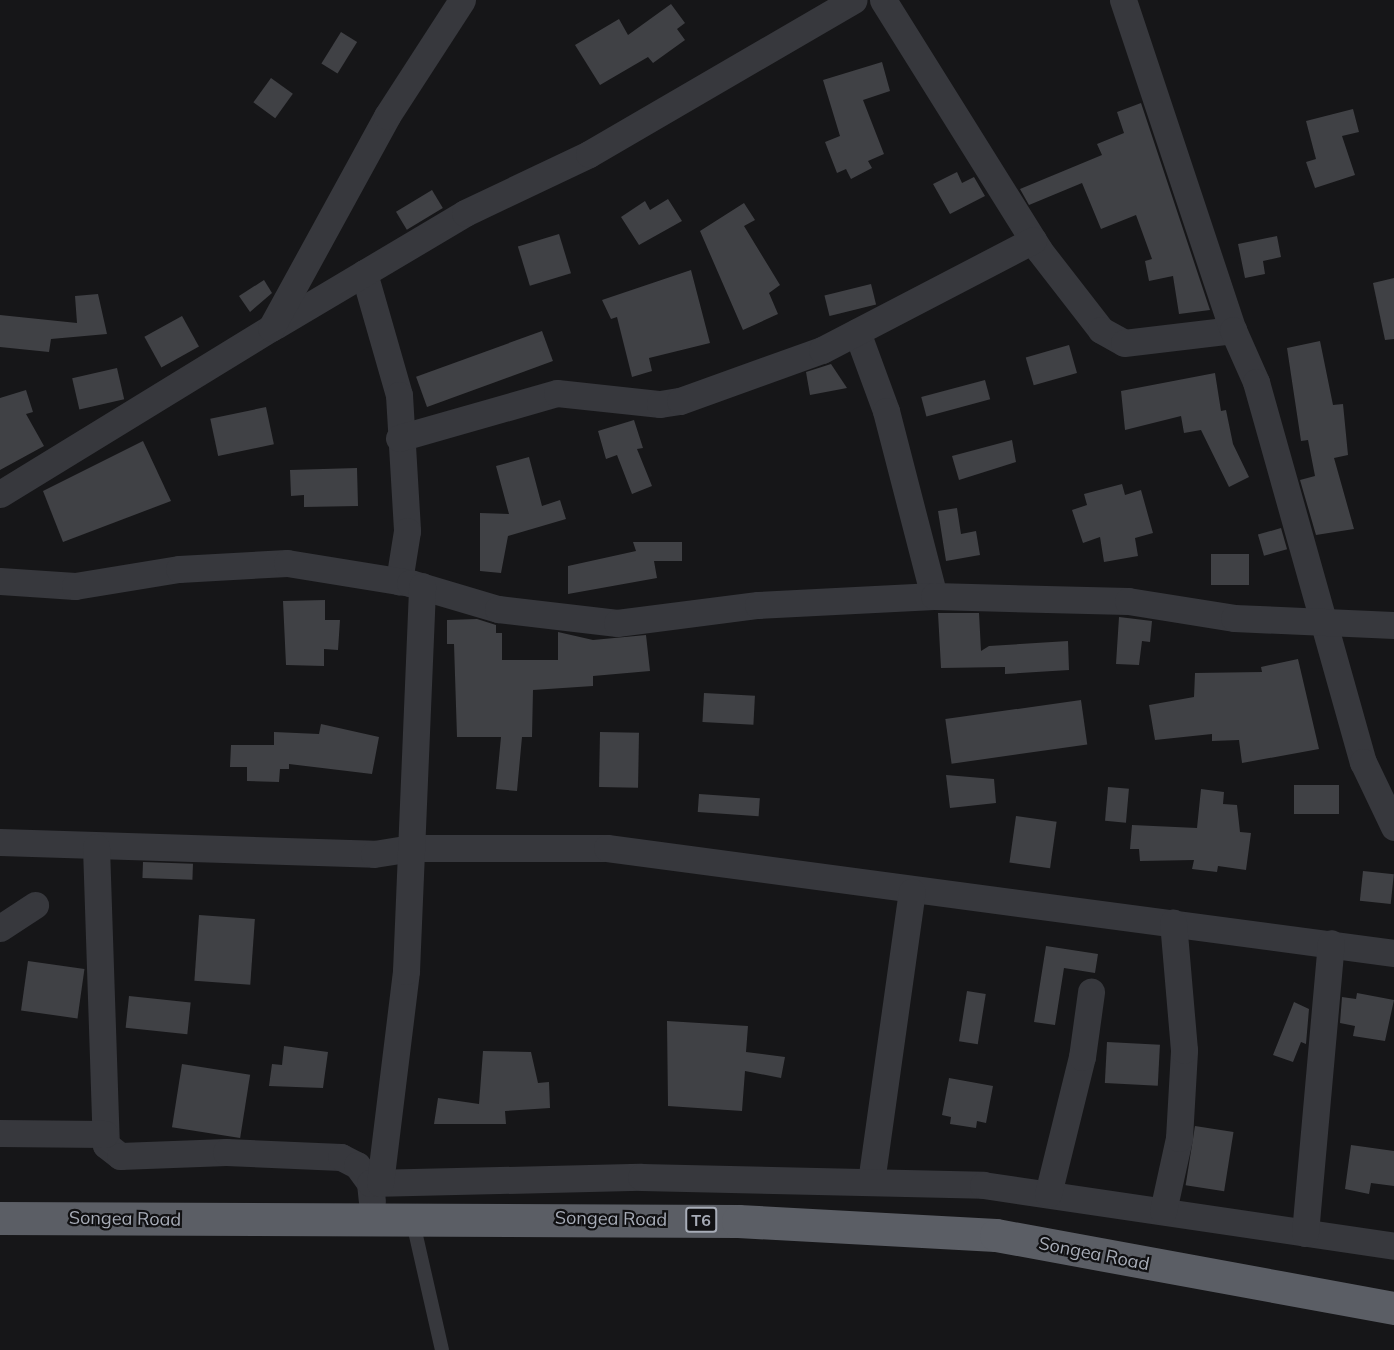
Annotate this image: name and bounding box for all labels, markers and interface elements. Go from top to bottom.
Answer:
street label: Songea Road [69,1207,181,1231]
street label: Songea Road [555,1207,667,1231]
road number: T6 [684,1207,718,1233]
street label: Songea Road [1037,1233,1151,1275]

